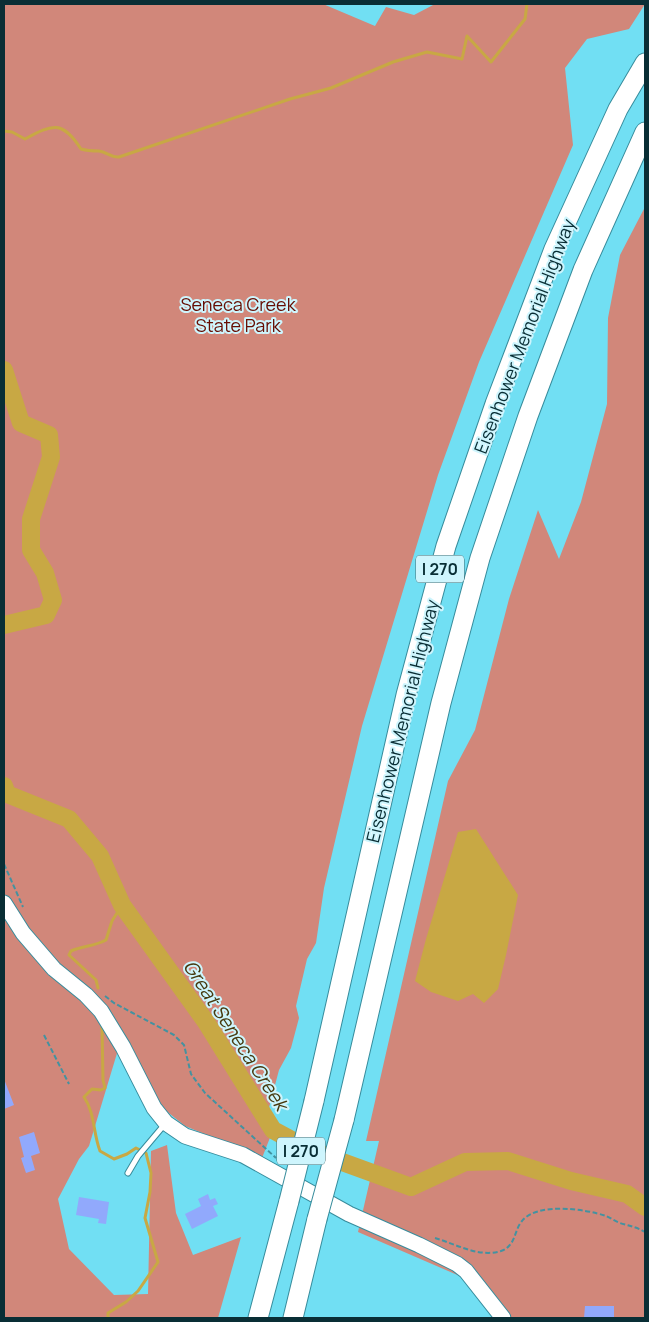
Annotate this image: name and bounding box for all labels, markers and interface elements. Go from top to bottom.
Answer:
street label: Eisenhower Memorial Highway [468,215,580,457]
park label: Seneca Creek State Park [180,292,297,337]
road number: I 270 [416,556,464,582]
street label: Eisenhower Memorial Highway [360,596,444,845]
water label: Great Seneca Creek [178,955,296,1117]
road number: I 270 [277,1138,325,1164]

